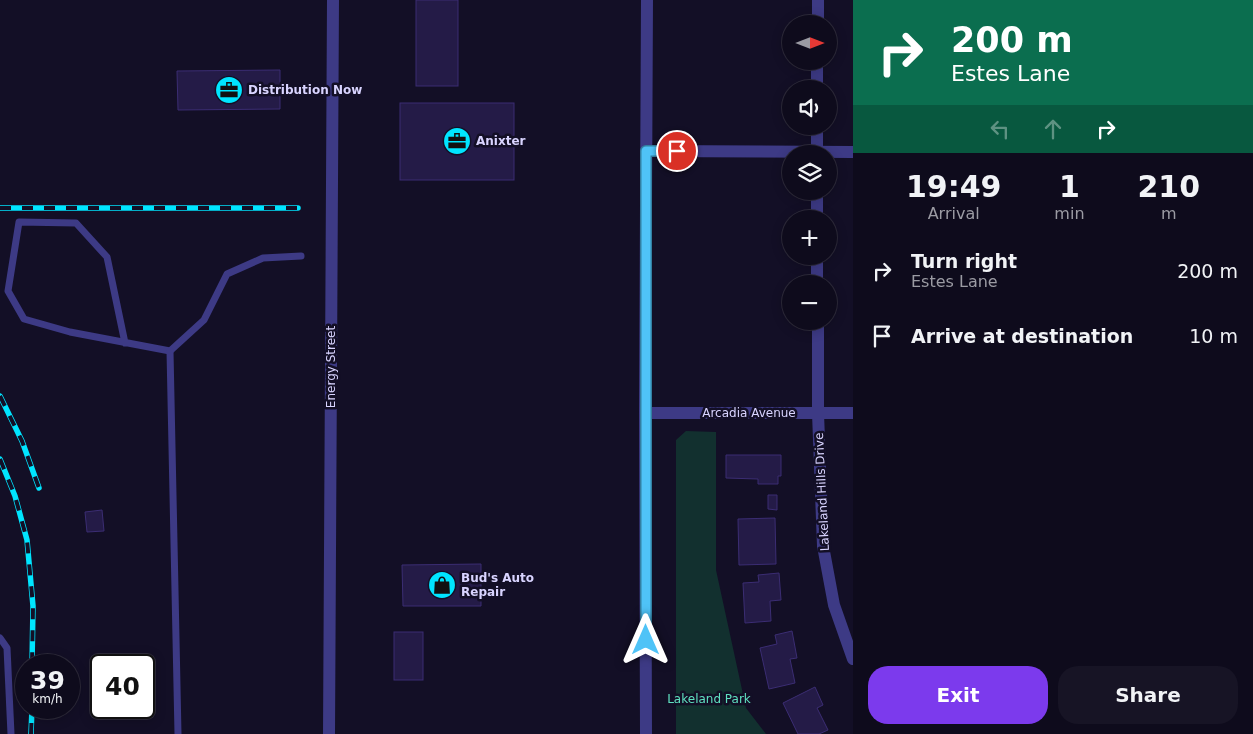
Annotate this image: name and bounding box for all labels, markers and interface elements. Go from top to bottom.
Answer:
north arrow [782,15,838,70]
map controls [782,15,837,330]
icon: right [868,20,933,85]
text: 200 m [951,20,1073,60]
text: Estes Lane [951,61,1070,86]
office icon: Distribution Now [214,75,244,105]
button: sound [782,80,837,135]
place label: Distribution Now [248,83,362,97]
icon: left [986,115,1014,143]
icon: ahead [1039,115,1067,143]
icon: right [1092,115,1120,143]
office icon: Anixter [442,126,472,156]
pin [656,130,698,172]
place label: Anixter [476,134,526,148]
icon: arrive [663,137,691,165]
button: layers [782,145,837,200]
text: 19:49 [906,169,1001,204]
text: 1 [1059,169,1080,204]
text: 210 [1137,169,1200,204]
text: Arrival [928,204,980,223]
text: min [1054,204,1085,223]
text: m [1161,204,1177,223]
button: + [782,210,837,265]
text: Turn right [911,250,1017,272]
icon: right [868,257,896,285]
text: 200 m [1177,260,1238,282]
text: Estes Lane [911,272,998,291]
button: − [782,275,837,330]
icon: arrive [868,322,896,350]
text: Arrive at destination [911,325,1133,347]
text: 10 m [1189,325,1238,347]
street label: Energy Street [324,326,338,408]
street label: Arcadia Avenue [702,406,796,420]
street label: Lakeland Hills Drive [812,432,832,552]
shop icon: Bud's Auto Repair [427,570,457,600]
place label: Bud's Auto Repair [461,571,534,599]
position arrow [619,613,671,665]
speed limit sign: 40 [90,654,155,719]
text: 39 [30,666,65,695]
button: Exit [868,666,1048,724]
button: Share [1058,666,1238,724]
text: km/h [32,692,63,706]
park label: Lakeland Park [667,692,751,706]

